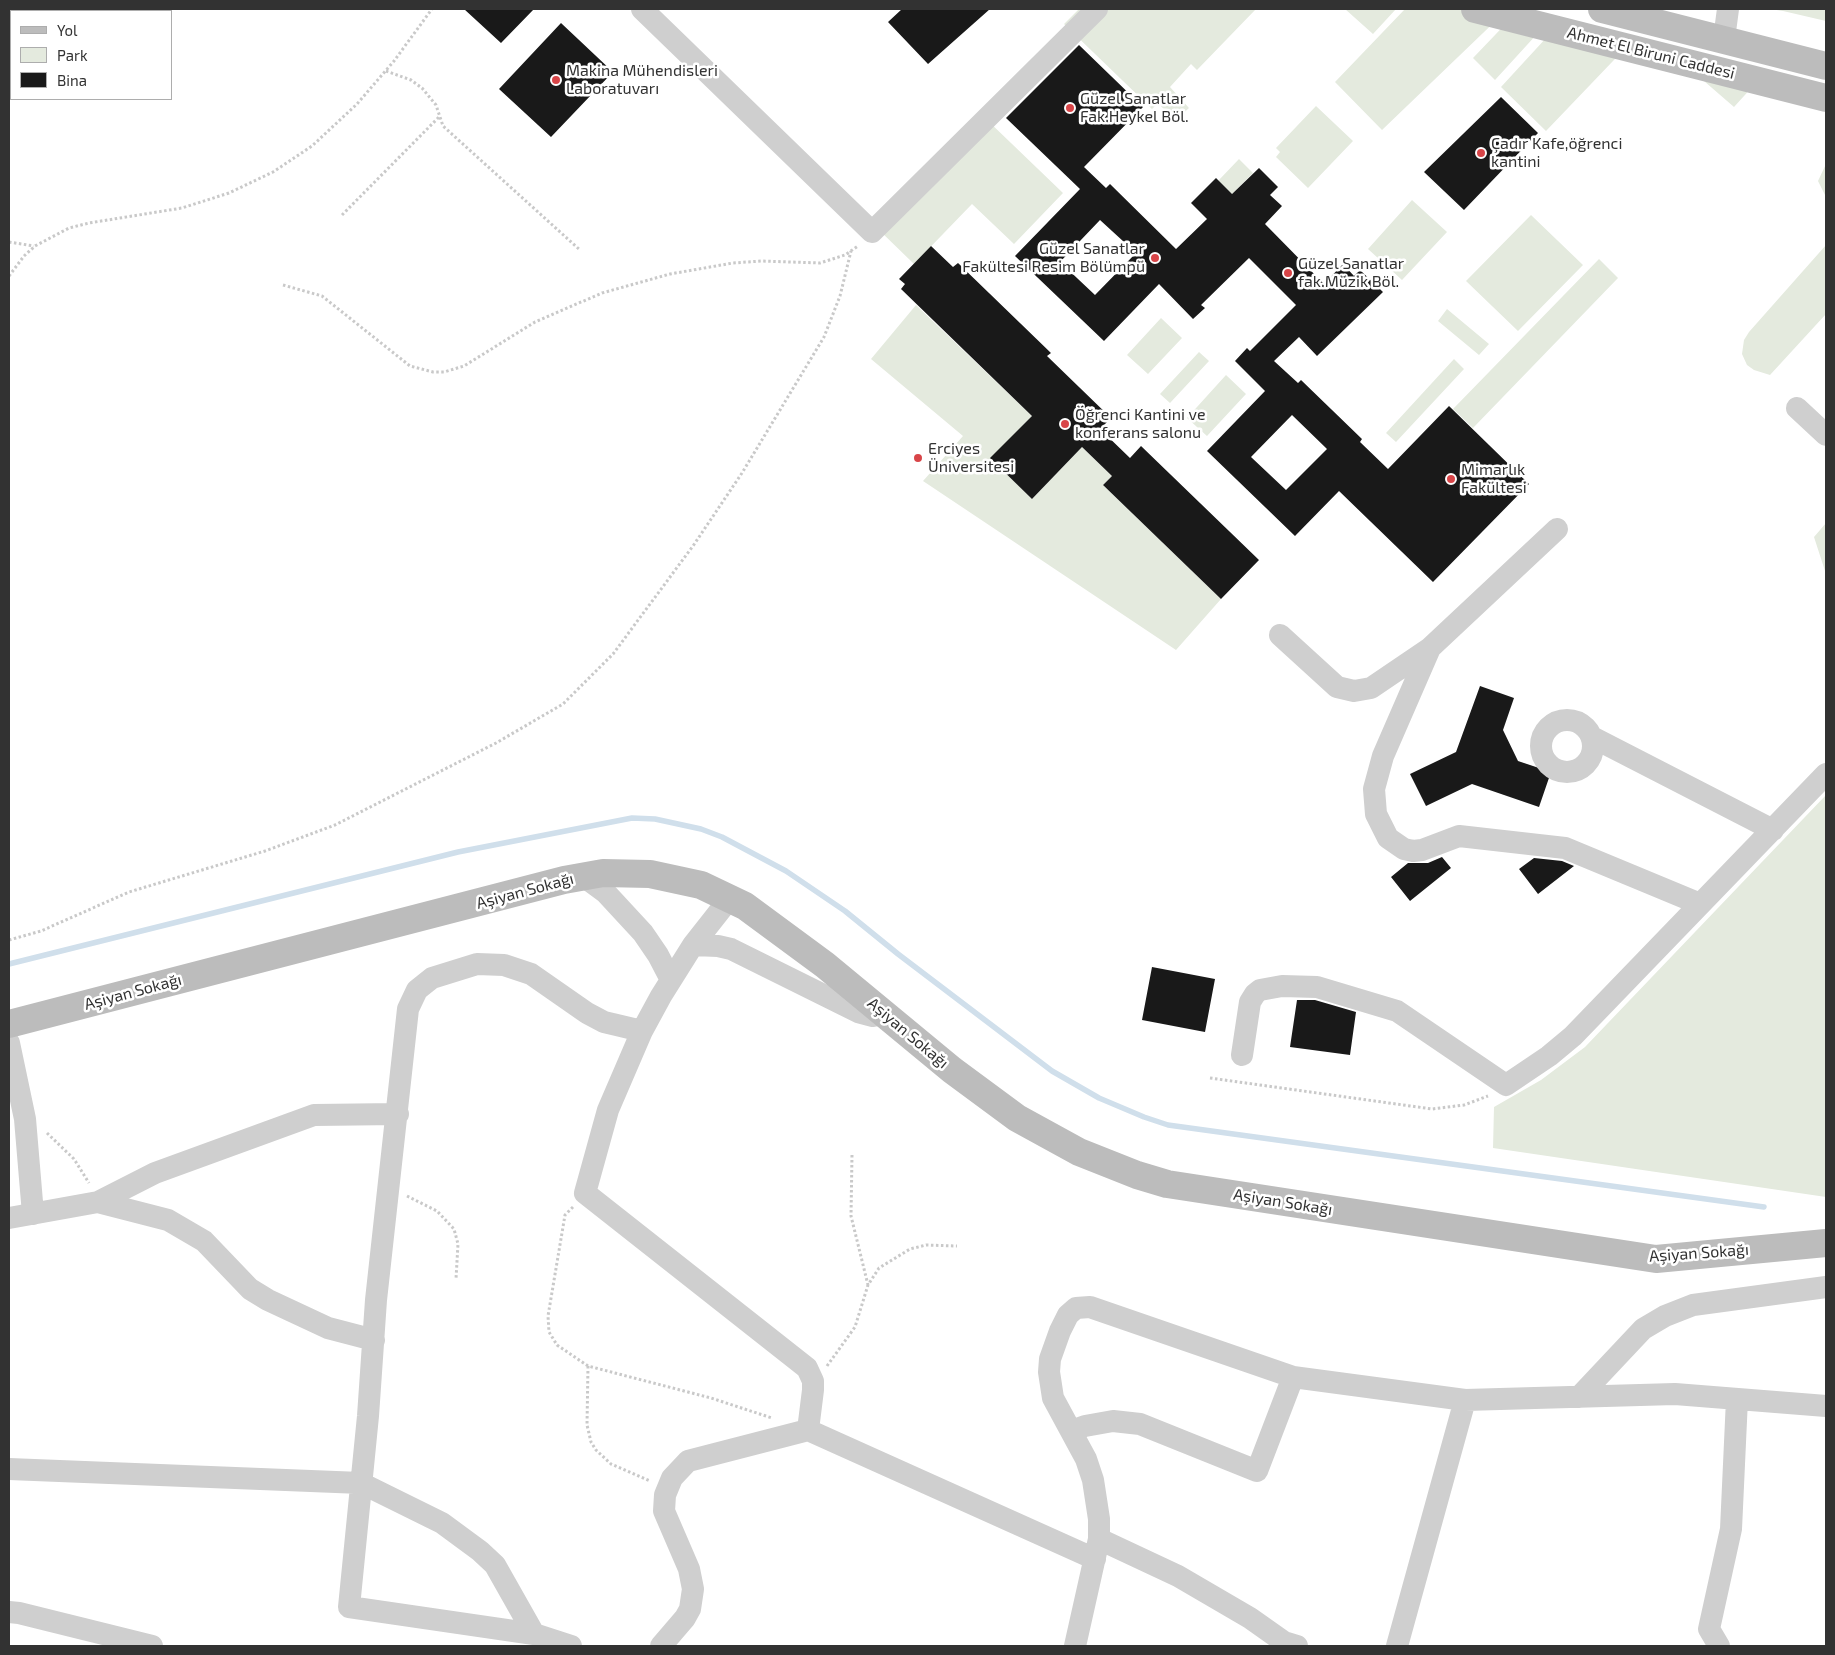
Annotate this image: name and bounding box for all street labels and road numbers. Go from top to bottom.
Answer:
street label: Ahmet El Biruni Caddesi [1565,23,1737,83]
street label: Aşiyan Sokağı [474,869,576,913]
street label: Aşiyan Sokağı [82,970,184,1014]
street label: Aşiyan Sokağı [864,994,952,1072]
street label: Aşiyan Sokağı [1232,1185,1334,1219]
street label: Aşiyan Sokağı [1648,1240,1750,1266]

